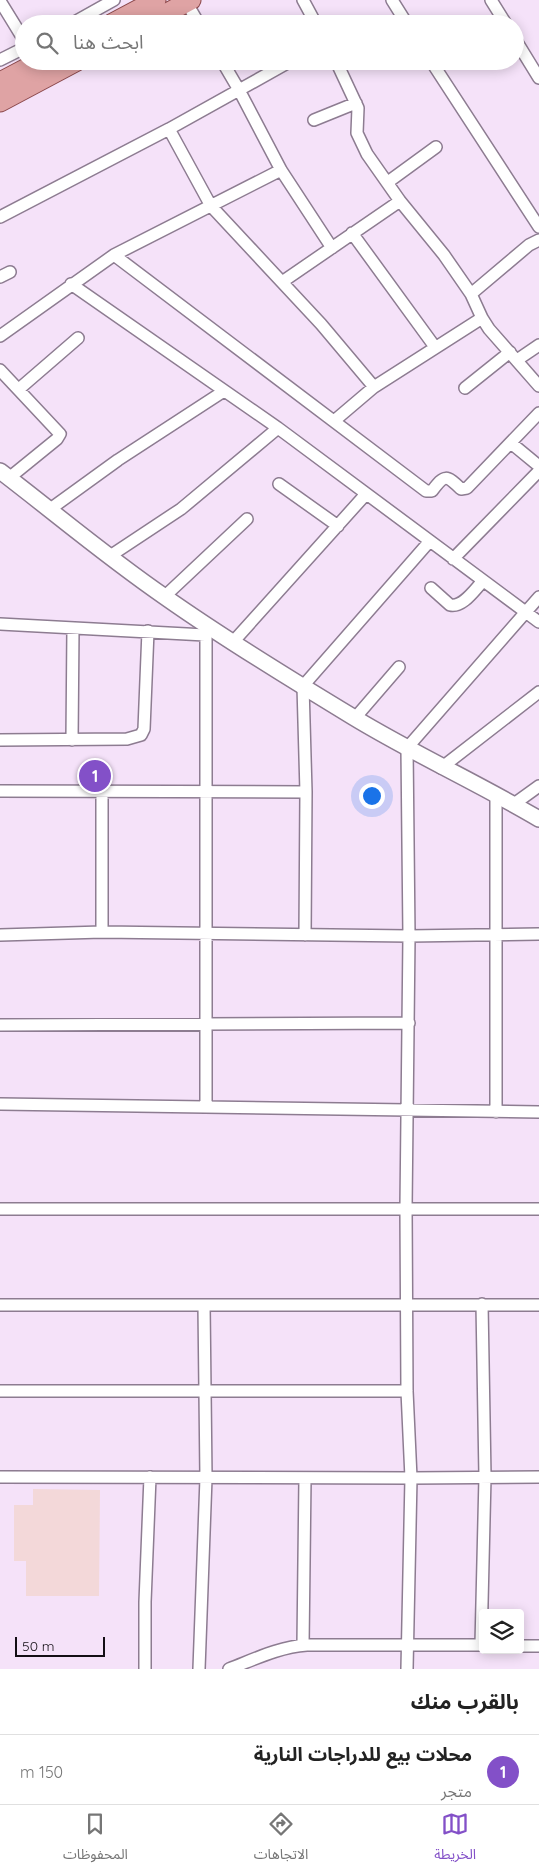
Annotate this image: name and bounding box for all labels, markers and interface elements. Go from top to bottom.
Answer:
search box [15,15,524,70]
icon: search [33,29,61,57]
text: ابحث هنا [73,30,144,54]
pin: 1 [79,757,111,795]
your location [359,783,385,809]
map controls [479,1609,524,1654]
button: layers [479,1609,524,1654]
scale bar [15,1634,105,1657]
text: 50 m [22,1637,55,1655]
text: بالقرب منك [411,1688,519,1714]
text: محلات بيع للدراجات النارية [254,1742,472,1766]
text: 150 m [20,1762,63,1782]
text: 1 [500,1762,506,1782]
text: متجر [441,1781,472,1801]
tab: المحفوظات [63,1810,128,1869]
tab: الاتجاهات [254,1810,308,1869]
tab: الخريطة [434,1810,476,1869]

